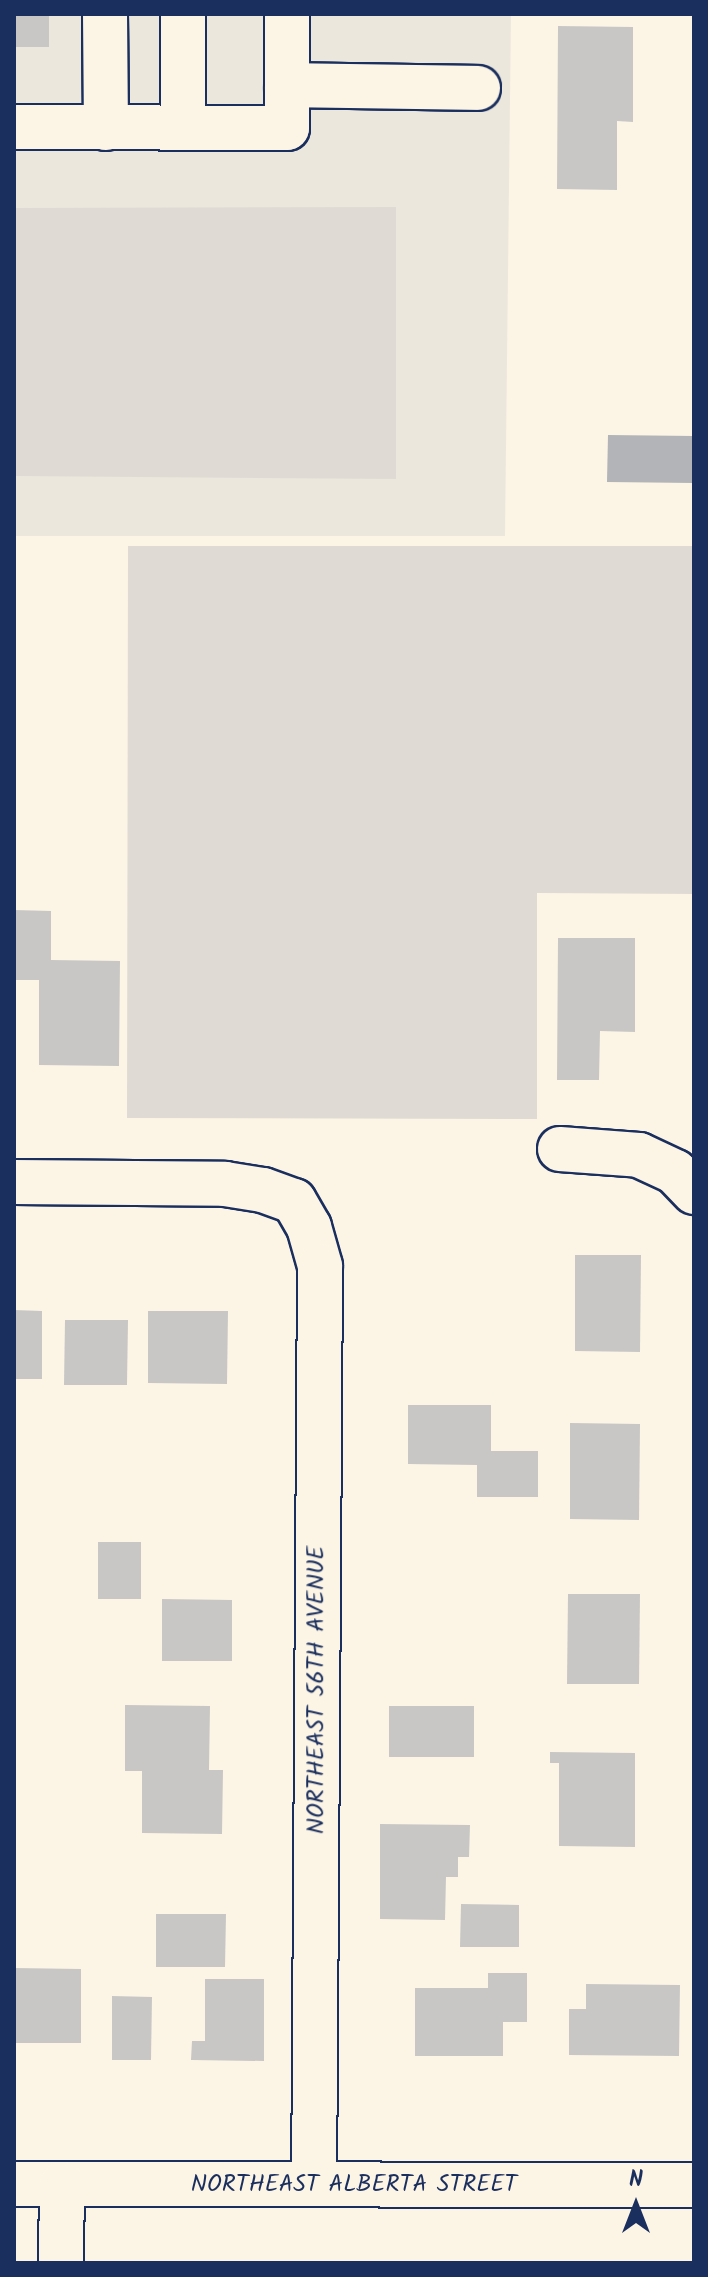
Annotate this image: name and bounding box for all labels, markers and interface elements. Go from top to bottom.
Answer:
street label: NORTHEAST 56TH AVENUE [303,1546,331,1834]
text: N [629,2163,643,2198]
north arrow [596,2165,676,2245]
street label: NORTHEAST ALBERTA STREET [191,2171,517,2199]

